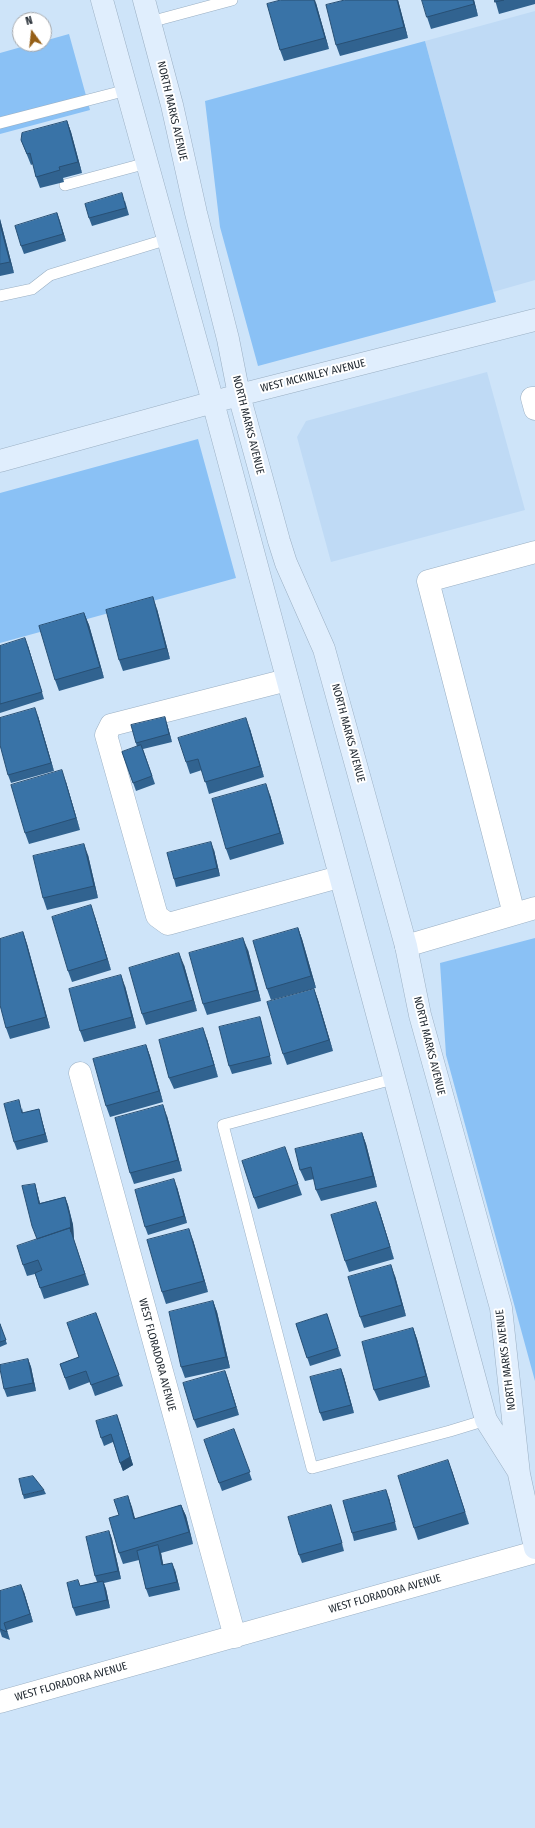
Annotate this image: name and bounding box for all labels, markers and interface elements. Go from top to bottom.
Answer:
north arrow [12,12,52,52]
text: N [24,14,34,28]
street label: NORTH MARKS AVENUE [154,60,190,162]
street label: WEST MCKINLEY AVENUE [259,357,367,395]
street label: NORTH MARKS AVENUE [229,374,267,476]
street label: NORTH MARKS AVENUE [328,682,368,784]
street label: NORTH MARKS AVENUE [410,995,448,1097]
street label: WEST FLORADORA AVENUE [136,1297,178,1413]
street label: NORTH MARKS AVENUE [493,1309,519,1411]
street label: WEST FLORADORA AVENUE [327,1572,443,1616]
street label: WEST FLORADORA AVENUE [13,1660,129,1704]

